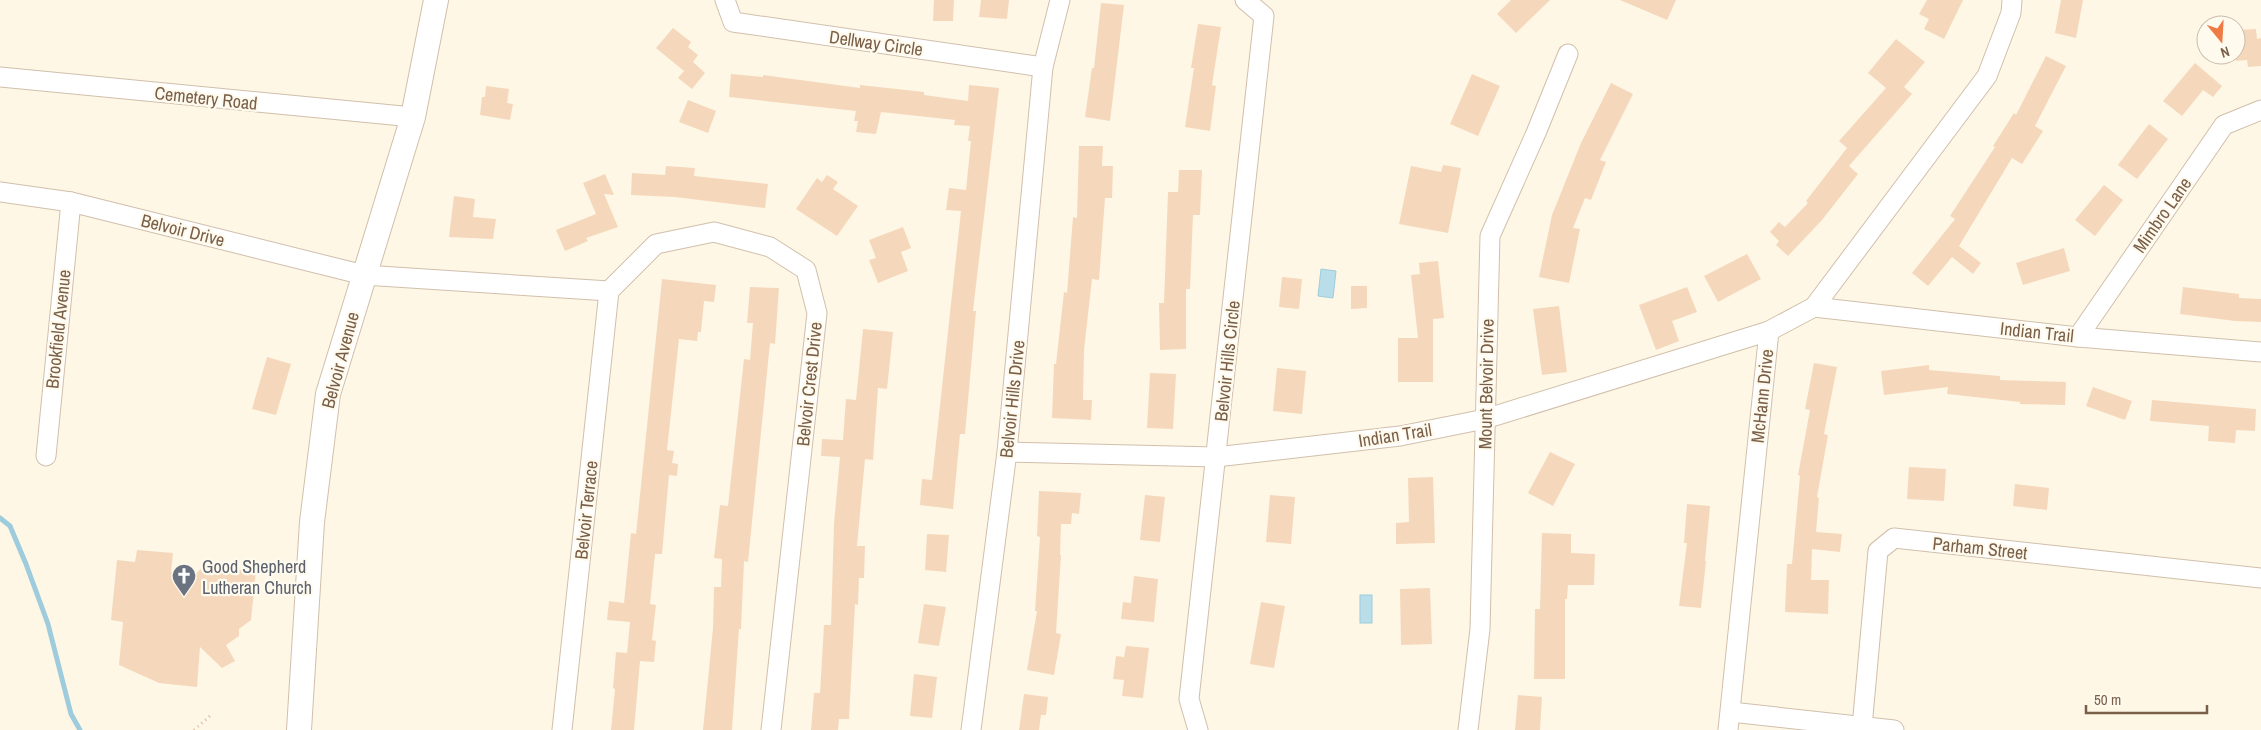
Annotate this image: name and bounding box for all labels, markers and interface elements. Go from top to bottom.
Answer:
north arrow [2196,15,2246,65]
street label: Dellway Circle [828,24,924,62]
text: N [2218,43,2232,62]
street label: Cemetery Road [153,80,259,116]
street label: Mimbro Lane [2127,172,2197,258]
street label: Belvoir Drive [139,208,227,252]
street label: Brookfield Avenue [39,268,77,390]
street label: Belvoir Hills Circle [1208,299,1246,423]
street label: Belvoir Avenue [315,309,365,411]
street label: Indian Trail [1999,316,2075,348]
street label: Mount Belvoir Drive [1472,319,1500,449]
street label: Belvoir Crest Drive [790,321,828,447]
street label: Belvoir Hills Drive [993,339,1031,459]
street label: McHann Drive [1745,348,1779,444]
street label: Indian Trail [1357,417,1433,453]
street label: Belvoir Terrace [568,459,604,561]
street label: Parham Street [1931,531,2029,565]
place label: Good Shepherd Lutheran Church [202,554,312,600]
church icon: Good Shepherd Lutheran Church [171,563,197,597]
scale bar [2086,682,2207,714]
text: 50 m [2094,689,2121,710]

